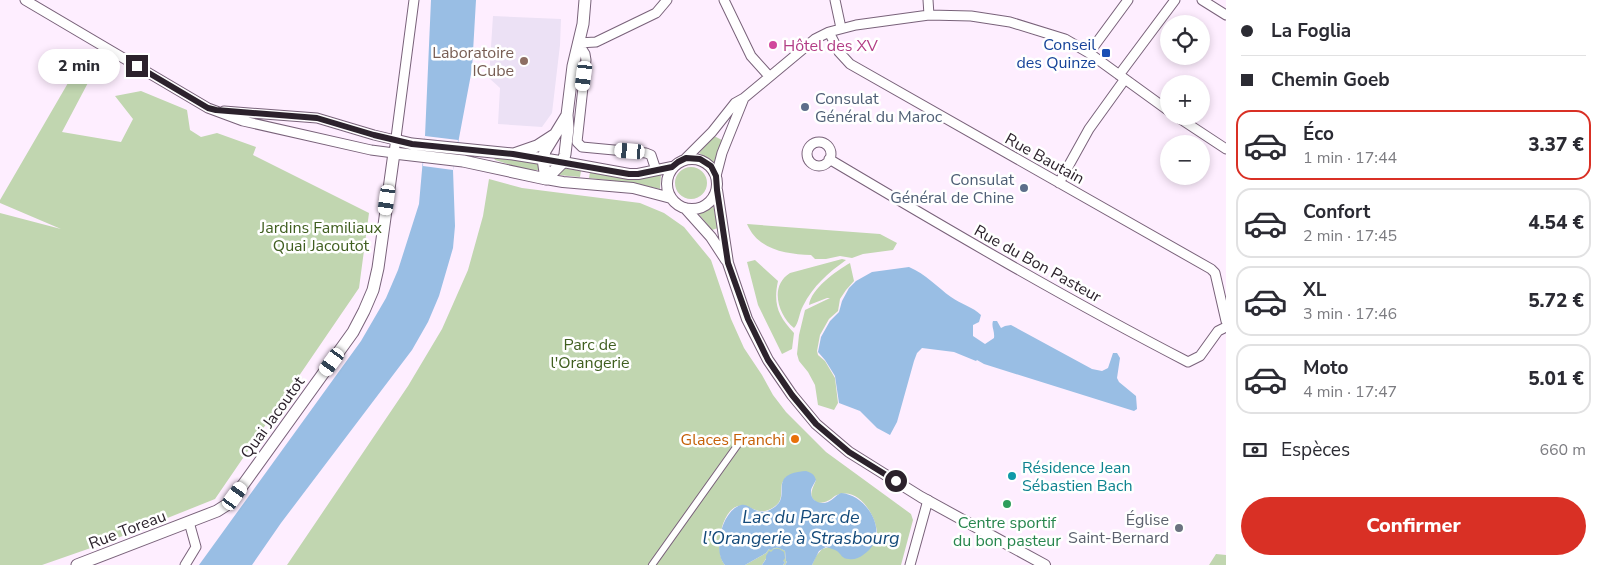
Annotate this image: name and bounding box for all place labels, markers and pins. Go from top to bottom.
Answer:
place label: Conseil des Quinze [1017,34,1096,74]
place label: Hôtel des XV [783,35,879,57]
marker: Hôtel des XV [767,39,779,51]
place label: Laboratoire ICube [432,42,514,82]
marker: Conseil des Quinze [1100,47,1112,59]
marker: Laboratoire ICube [518,55,530,67]
place label: Consulat Général du Maroc [815,88,943,128]
marker: Consulat Général du Maroc [799,101,811,113]
place label: Consulat Général de Chine [890,169,1014,209]
marker: Consulat Général de Chine [1018,182,1030,194]
place label: Glaces Franchi [681,429,785,451]
marker: Glaces Franchi [789,433,801,445]
place label: Résidence Jean Sébastien Bach [1022,457,1133,497]
marker: Résidence Jean Sébastien Bach [1006,470,1018,482]
marker: Centre sportif du bon pasteur [1001,498,1013,510]
place label: Église Saint-Bernard [1068,509,1169,549]
place label: Centre sportif du bon pasteur [953,512,1061,552]
marker: Église Saint-Bernard [1173,522,1185,534]

